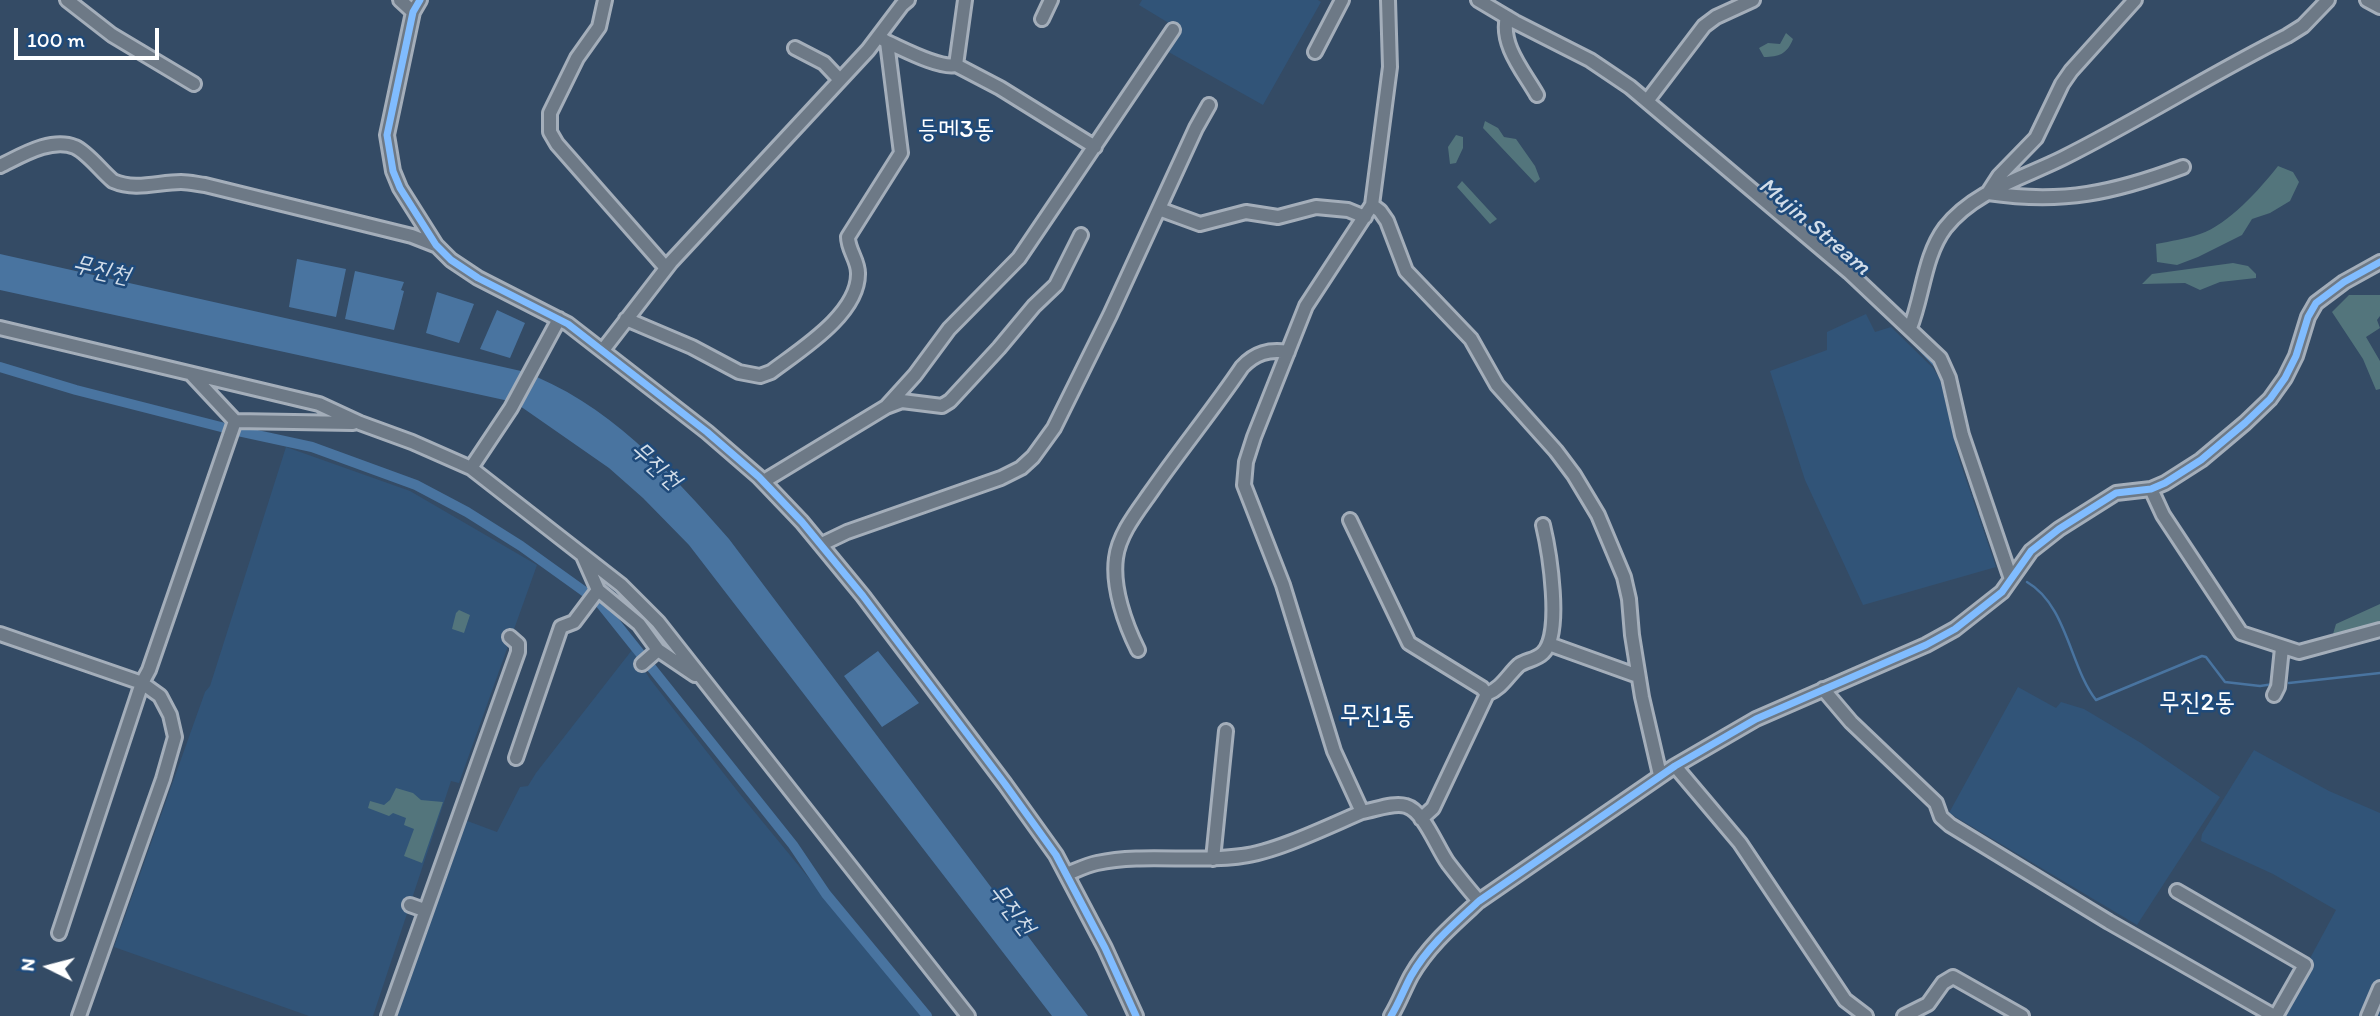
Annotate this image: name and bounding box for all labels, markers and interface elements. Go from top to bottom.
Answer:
scale bar [18,14,163,58]
text: 100 m [27,27,85,52]
district label: 등메3동 [918,114,994,146]
water label: Mujin Stream [1752,172,1876,282]
water label: 무진천 [70,250,132,292]
water label: 무진천 [624,436,686,496]
district label: 무진2동 [2159,687,2235,719]
district label: 무진1동 [1340,700,1414,732]
water label: 무진천 [982,878,1040,942]
north arrow [14,932,84,1002]
text: N [16,957,40,972]

